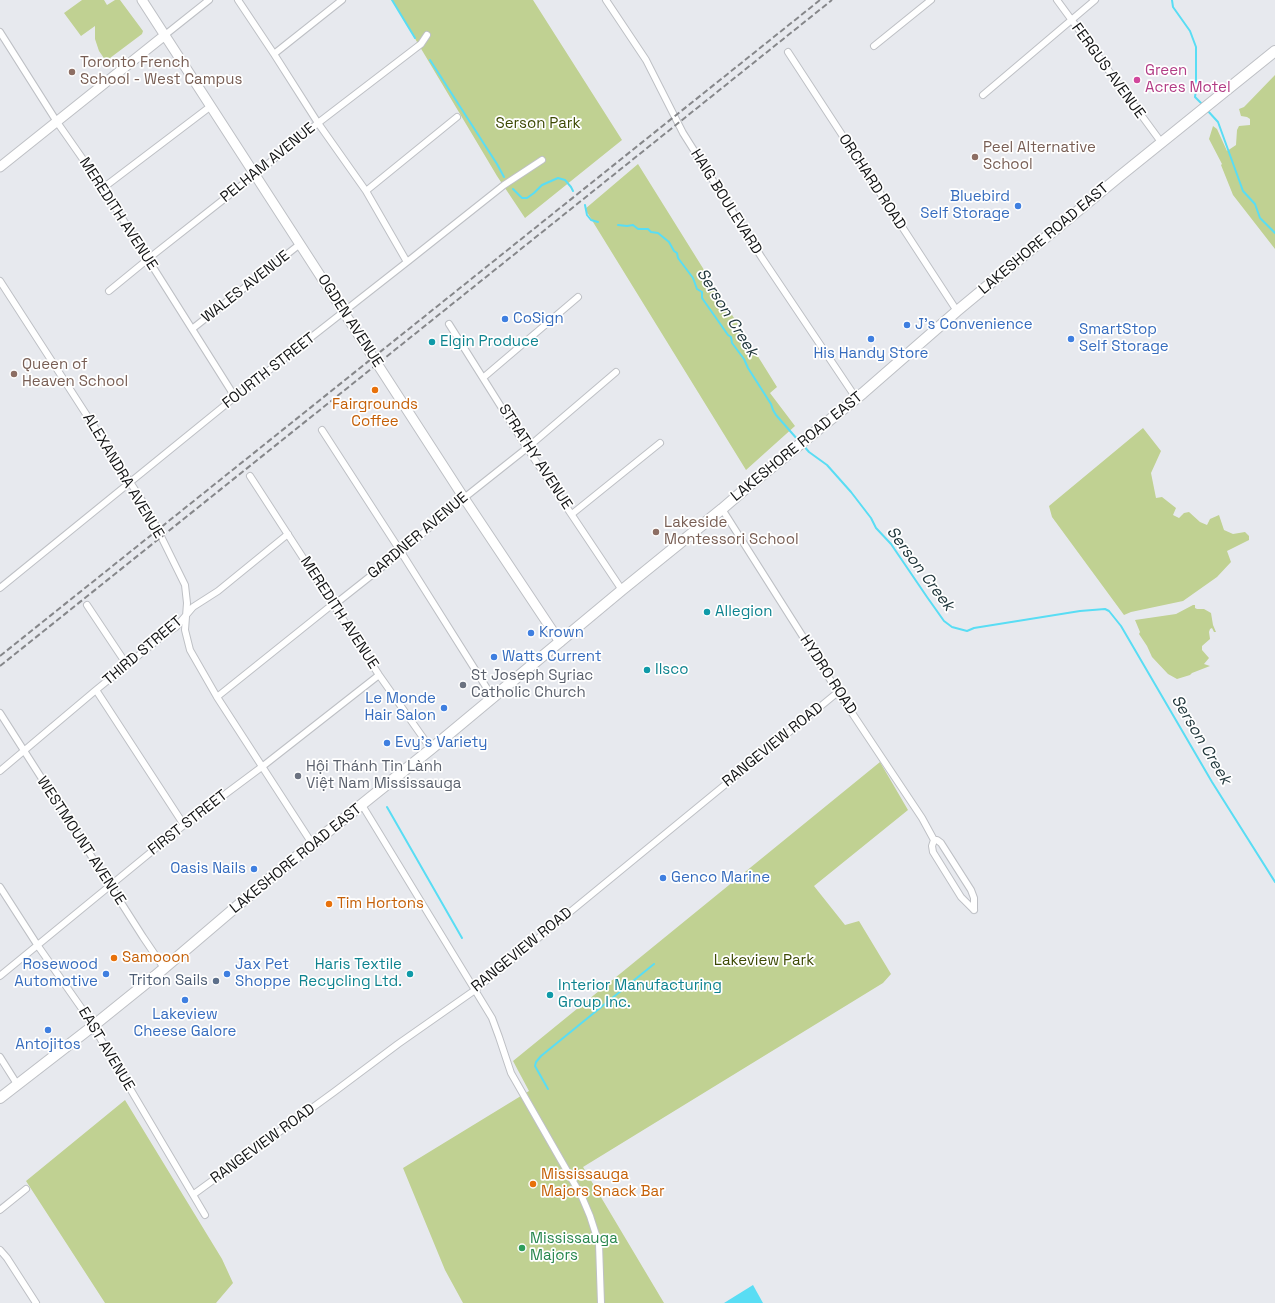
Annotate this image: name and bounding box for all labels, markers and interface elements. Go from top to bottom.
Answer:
street label: FERGUS AVENUE [1067,20,1149,122]
place label: Toronto French School - West Campus [80,54,242,89]
place label: Green Acres Motel [1145,62,1231,97]
marker: Toronto French School - West Campus [67,67,77,77]
marker: Green Acres Motel [1132,75,1142,85]
park label: Serson Park [495,115,581,133]
street label: PELHAM AVENUE [217,119,319,207]
street label: ORCHARD ROAD [834,131,910,233]
place label: Peel Alternative School [983,139,1096,174]
street label: HAIG BOULEVARD [686,146,766,258]
marker: Peel Alternative School [970,152,980,162]
street label: MEREDITH AVENUE [75,154,161,274]
street label: LAKESHORE ROAD EAST [975,179,1113,299]
place label: Bluebird Self Storage [920,188,1010,223]
marker: Bluebird Self Storage [1013,201,1023,211]
street label: WALES AVENUE [198,247,294,327]
water label: Serson Creek [692,265,762,361]
street label: OGDEN AVENUE [313,271,387,371]
place label: CoSign [513,310,564,328]
marker: CoSign [500,314,510,324]
place label: J's Convenience [915,316,1033,334]
marker: J's Convenience [902,320,912,330]
place label: SmartStop Self Storage [1079,321,1169,356]
street label: FOURTH STREET [219,329,319,413]
place label: Elgin Produce [440,333,539,351]
marker: His Handy Store [866,334,876,344]
marker: SmartStop Self Storage [1066,334,1076,344]
marker: Elgin Produce [427,337,437,347]
place label: His Handy Store [814,345,928,363]
place label: Queen of Heaven School [22,356,128,391]
marker: Queen of Heaven School [9,369,19,379]
marker: Fairgrounds Coffee [370,385,380,395]
street label: LAKESHORE ROAD EAST [728,388,866,506]
place label: Fairgrounds Coffee [332,396,418,431]
street label: STRATHY AVENUE [494,401,576,513]
street label: ALEXANDRA AVENUE [79,410,167,542]
street label: GARDNER AVENUE [364,489,472,583]
place label: Lakeside Montessori School [664,514,799,549]
water label: Serson Creek [882,523,958,615]
marker: Lakeside Montessori School [651,527,661,537]
street label: MEREDITH AVENUE [296,553,382,673]
place label: Allegion [715,603,772,621]
marker: Allegion [702,607,712,617]
street label: THIRD STREET [100,613,186,689]
place label: Krown [539,624,584,642]
marker: Krown [526,628,536,638]
street label: HYDRO ROAD [796,632,860,718]
place label: Watts Current [502,648,602,666]
marker: Watts Current [489,652,499,662]
place label: Ilsco [655,661,688,679]
marker: Ilsco [642,665,652,675]
place label: St Joseph Syriac Catholic Church [471,667,593,702]
marker: St Joseph Syriac Catholic Church [458,680,468,690]
place label: Le Monde Hair Salon [364,690,436,725]
water label: Serson Creek [1167,692,1235,788]
street label: RANGEVIEW ROAD [719,699,827,791]
marker: Le Monde Hair Salon [439,703,449,713]
place label: Evy's Variety [395,734,488,752]
marker: Evy's Variety [382,738,392,748]
place label: Hội Thánh Tin Lành Việt Nam Mississauga [306,758,461,793]
marker: Hội Thánh Tin Lành Việt Nam Mississauga [293,771,303,781]
street label: WESTMOUNT AVENUE [33,773,129,909]
street label: FIRST STREET [145,787,231,859]
street label: LAKESHORE ROAD EAST [227,800,365,918]
place label: Oasis Nails [170,860,246,878]
marker: Oasis Nails [249,864,259,874]
place label: Genco Marine [671,869,770,887]
marker: Genco Marine [658,873,668,883]
place label: Tim Hortons [337,895,424,913]
marker: Tim Hortons [324,899,334,909]
street label: RANGEVIEW ROAD [468,904,576,996]
place label: Samooon [122,949,190,967]
park label: Lakeview Park [714,952,814,970]
marker: Samooon [109,953,119,963]
place label: Rosewood Automotive [14,956,98,991]
place label: Jax Pet Shoppe [235,956,291,991]
place label: Haris Textile Recycling Ltd. [299,956,402,991]
marker: Rosewood Automotive [101,969,111,979]
marker: Jax Pet Shoppe [222,969,232,979]
marker: Haris Textile Recycling Ltd. [405,969,415,979]
place label: Triton Sails [129,972,208,990]
marker: Triton Sails [211,976,221,986]
place label: Interior Manufacturing Group Inc. [558,977,722,1012]
marker: Interior Manufacturing Group Inc. [545,990,555,1000]
marker: Lakeview Cheese Galore [180,995,190,1005]
street label: EAST AVENUE [74,1004,138,1094]
place label: Lakeview Cheese Galore [134,1006,236,1041]
marker: Antojitos [43,1025,53,1035]
place label: Antojitos [15,1036,81,1054]
street label: RANGEVIEW ROAD [207,1100,319,1188]
place label: Mississauga Majors Snack Bar [541,1166,665,1201]
marker: Mississauga Majors Snack Bar [528,1179,538,1189]
place label: Mississauga Majors [530,1230,618,1265]
marker: Mississauga Majors [517,1243,527,1253]

